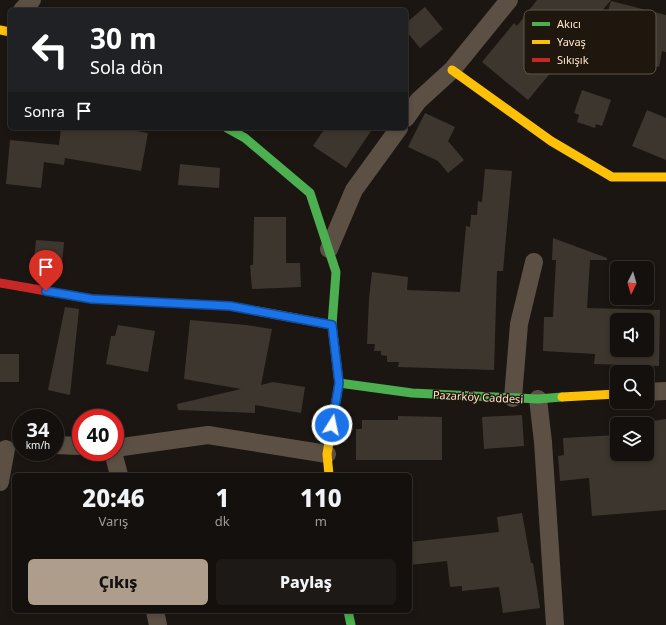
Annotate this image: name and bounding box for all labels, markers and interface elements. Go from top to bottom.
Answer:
legend [524,10,656,74]
text: Akıcı [557,16,581,31]
text: 30 m [90,19,157,57]
icon: left [24,24,76,76]
text: Yavaş [557,34,586,49]
text: Sıkışık [557,52,589,67]
text: Sola dön [90,55,163,79]
icon: arrive [73,100,95,122]
text: Sonra [24,101,65,121]
pin [29,250,63,291]
icon: arrive [35,256,57,278]
north arrow [610,261,654,305]
map controls [610,261,654,461]
button: sound [610,313,654,357]
button: search [610,365,654,409]
street label: Pazarköy Caddesi [432,387,524,406]
position arrow [311,404,353,446]
speed limit sign: 40 [72,409,124,461]
text: 34 [27,416,49,443]
button: layers [610,417,654,461]
text: km/h [26,438,50,452]
text: 20:46 [82,481,145,514]
text: 1 [215,481,229,514]
text: 110 [300,481,342,514]
text: Varış [99,512,128,530]
text: dk [215,512,230,530]
text: m [315,512,327,530]
button: Çıkış [28,559,208,605]
button: Paylaş [216,559,396,605]

